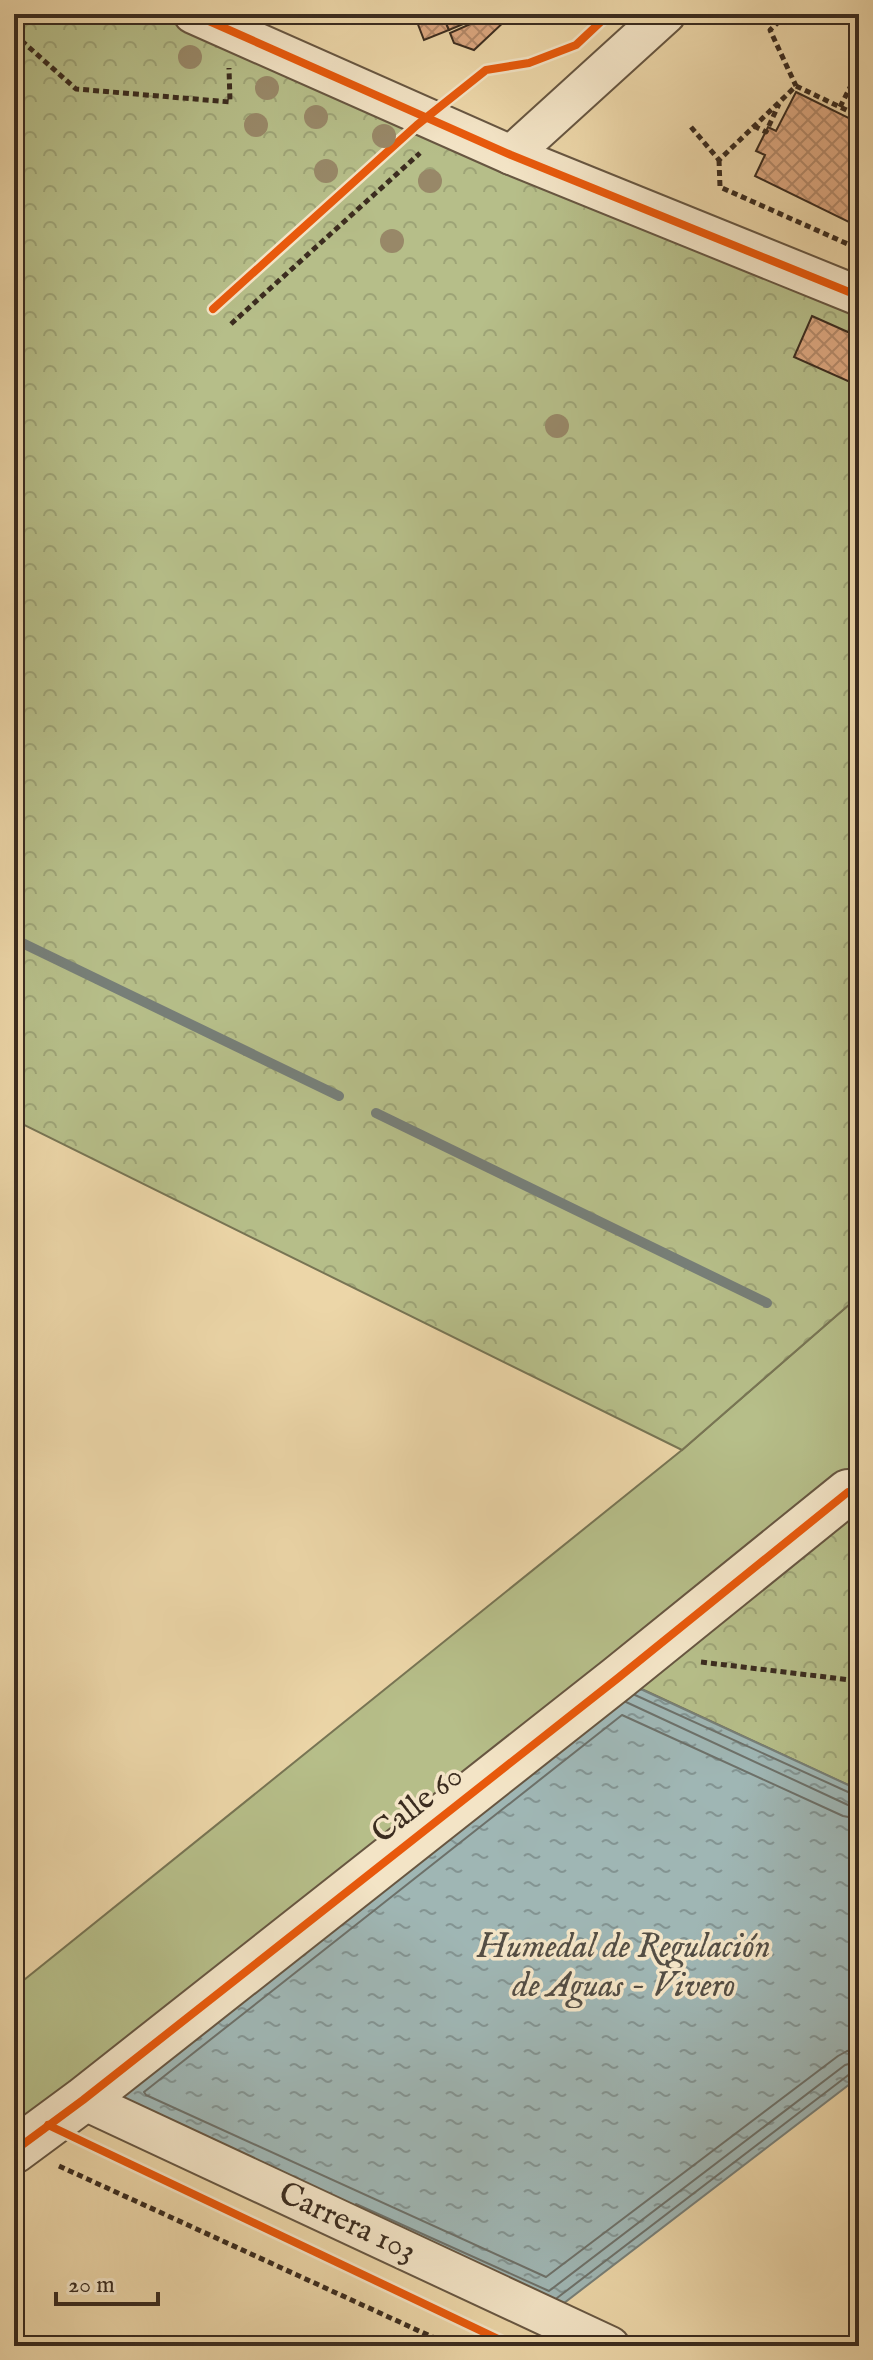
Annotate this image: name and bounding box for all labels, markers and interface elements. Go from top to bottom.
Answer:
street label: Calle 60 [364,1757,472,1853]
water label: Humedal de Regulación de Aguas - Vivero [476,1926,771,2008]
street label: Carrera 103 [272,2173,422,2273]
scale bar [56,2256,158,2306]
text: 20 m [68,2270,115,2301]

